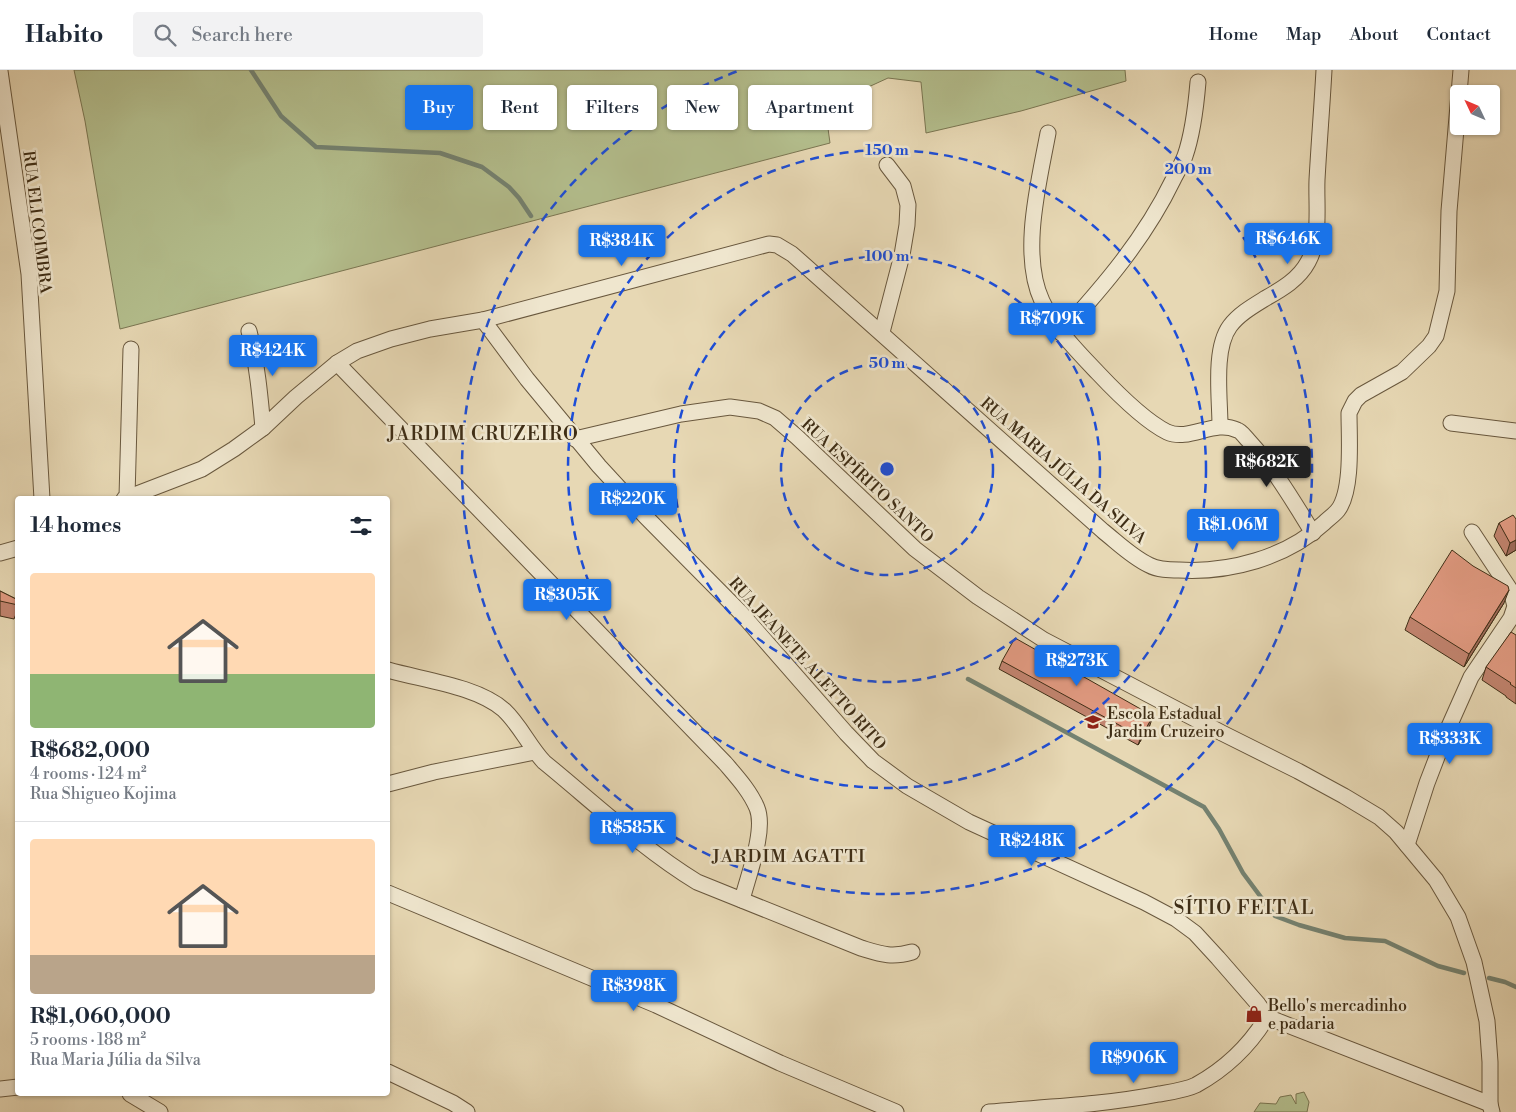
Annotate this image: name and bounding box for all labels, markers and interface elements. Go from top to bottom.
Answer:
search box [133,12,483,57]
text: Habito [25,20,103,50]
icon: search [151,21,179,49]
text: Search here [191,23,293,47]
text: Home [1209,23,1258,46]
text: Map [1286,23,1322,46]
text: About [1350,23,1399,46]
text: Contact [1427,23,1491,46]
chip: Buy [405,85,473,130]
chip: Rent [483,85,557,130]
chip: Filters [567,85,657,130]
chip: New [667,85,738,130]
chip: Apartment [748,85,872,130]
north arrow [1450,85,1500,135]
map controls [1450,85,1500,135]
text: 150 m [865,141,909,160]
street label: RUA ELI COIMBRA [18,150,56,296]
text: 200 m [1164,160,1212,179]
pin: R$646K [1247,222,1329,265]
pin: R$384K [581,224,663,267]
text: R$646K [1255,229,1321,249]
text: R$384K [589,231,655,251]
text: 100 m [865,247,910,266]
pin: R$709K [1011,302,1093,345]
text: R$709K [1020,309,1084,329]
pin: R$424K [232,334,314,377]
text: R$424K [240,341,306,361]
text: 50 m [869,354,905,373]
street label: RUA MARIA JÚLIA DA SILVA [976,392,1153,549]
street label: RUA ESPÍRITO SANTO [797,413,939,547]
district label: JARDIM CRUZEIRO [386,422,579,446]
pin: R$682K [1226,446,1308,488]
text: R$682K [1235,452,1299,472]
centre of rings [878,460,896,478]
pin: R$220K [592,482,674,525]
text: R$220K [600,489,666,509]
pin: R$1.06M [1187,508,1279,551]
icon: filters [347,512,375,540]
text: 14 homes [30,513,121,539]
text: R$1.06M [1198,515,1268,535]
street label: RUA JEANETE ALETTO RITO [724,573,890,754]
pin: R$305K [526,578,608,621]
text: R$305K [534,585,600,605]
icon: home [158,606,248,696]
pin: R$273K [1036,644,1118,687]
text: R$273K [1045,651,1109,671]
place label: Escola Estadual Jardim Cruzeiro [1106,704,1225,742]
school or university icon: Escola Estadual Jardim Cruzeiro [1083,712,1103,732]
pin: R$333K [1409,722,1491,765]
text: R$333K [1418,729,1482,749]
text: R$682,000 [30,738,150,764]
text: 4 rooms · 124 m² [30,764,147,784]
text: Rua Shigueo Kojima [30,784,177,804]
pin: R$585K [592,812,674,854]
text: R$585K [601,818,665,838]
pin: R$248K [991,824,1073,867]
text: R$248K [999,831,1065,851]
district label: JARDIM AGATTI [711,845,866,868]
icon: home [158,871,248,961]
district label: SÍTIO FEITAL [1174,895,1314,920]
pin: R$398K [593,970,675,1012]
text: R$398K [602,976,666,996]
place label: Bello's mercadinho e padaria [1267,996,1407,1034]
text: R$1,060,000 [30,1004,171,1030]
shop icon: Bello's mercadinho e padaria [1244,1004,1264,1024]
text: 5 rooms · 188 m² [30,1030,146,1050]
pin: R$906K [1093,1042,1175,1084]
text: R$906K [1101,1048,1167,1068]
text: Rua Maria Júlia da Silva [30,1050,201,1070]

